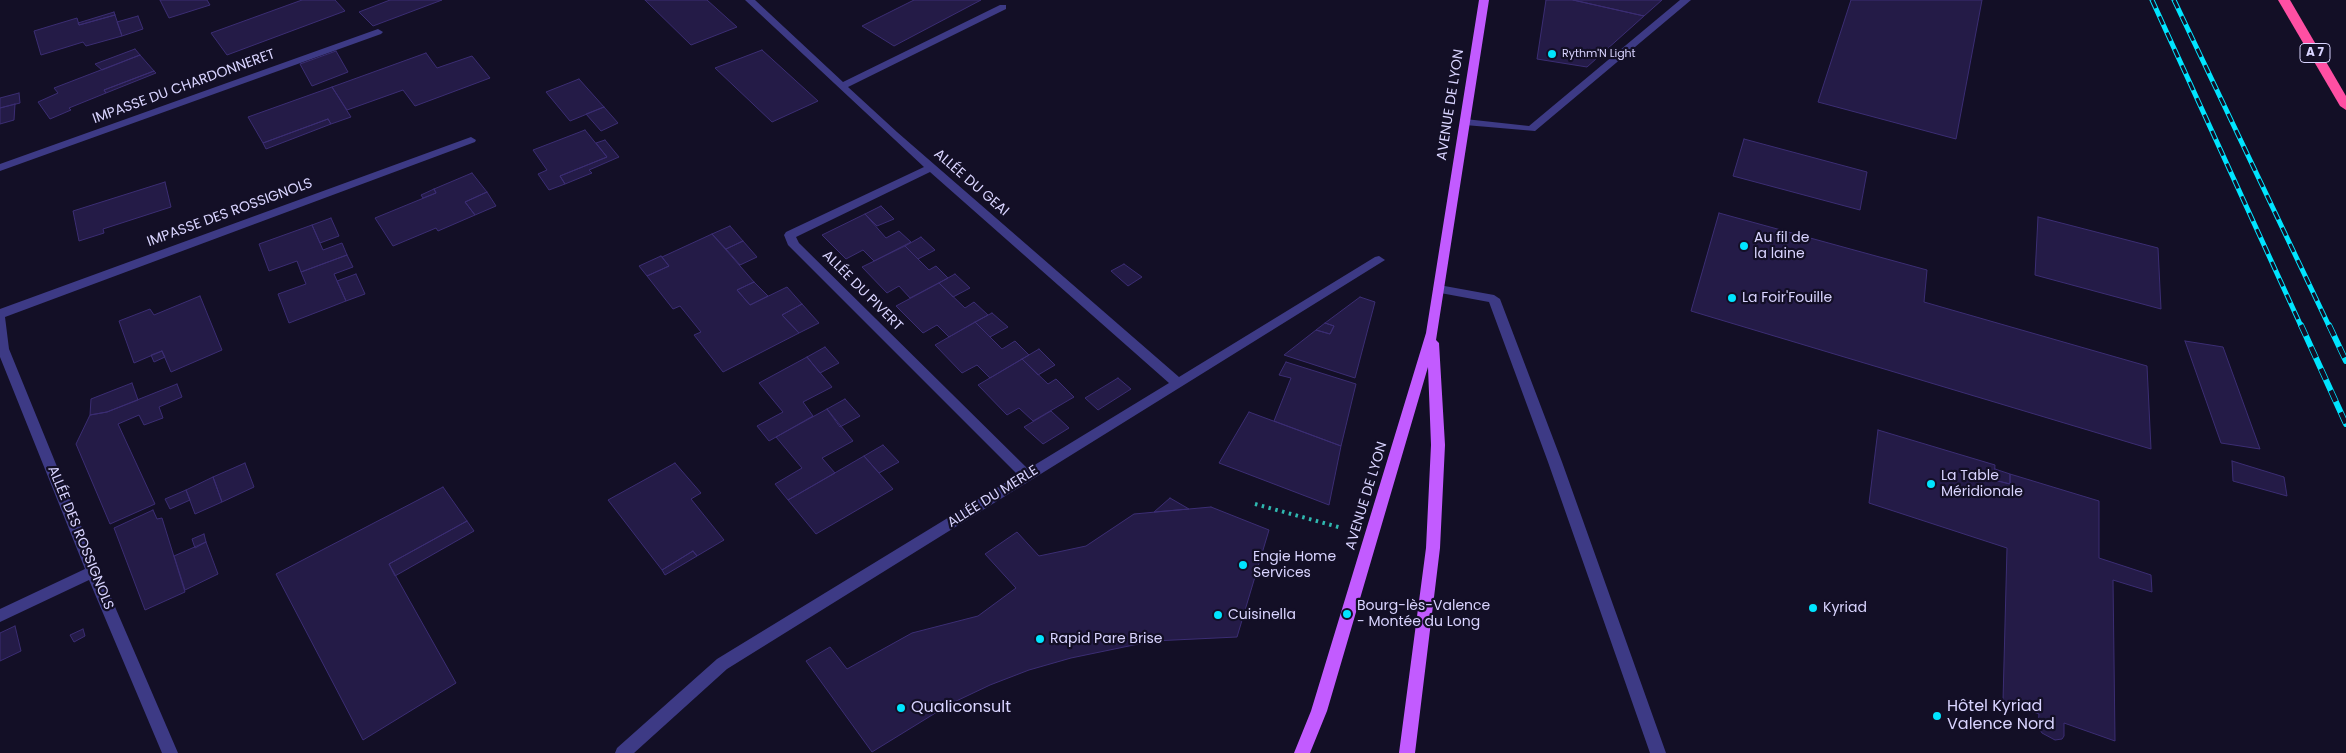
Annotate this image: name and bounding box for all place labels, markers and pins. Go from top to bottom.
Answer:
place label: Rythm'N Light [1562,47,1636,61]
marker: Rythm'N Light [1546,48,1558,60]
place label: Au fil de la laine [1754,230,1810,262]
marker: Au fil de la laine [1738,240,1750,252]
place label: La Foir'Fouille [1742,290,1832,306]
marker: La Foir'Fouille [1726,292,1738,304]
place label: La Table Méridionale [1941,468,2023,501]
marker: La Table Méridionale [1925,478,1937,490]
place label: Engie Home Services [1253,549,1336,582]
marker: Engie Home Services [1237,559,1249,571]
place label: Bourg-lès-Valence - Montée du Long [1357,598,1490,630]
place label: Kyriad [1823,600,1867,616]
marker: Kyriad [1807,602,1819,614]
place label: Cuisinella [1228,607,1296,623]
marker: Bourg-lès-Valence - Montée du Long [1341,608,1353,620]
marker: Cuisinella [1212,609,1224,621]
place label: Rapid Pare Brise [1050,631,1163,647]
marker: Rapid Pare Brise [1034,633,1046,645]
place label: Hôtel Kyriad Valence Nord [1947,697,2055,735]
place label: Qualiconsult [911,698,1011,718]
marker: Qualiconsult [895,702,907,714]
marker: Hôtel Kyriad Valence Nord [1931,710,1943,722]

